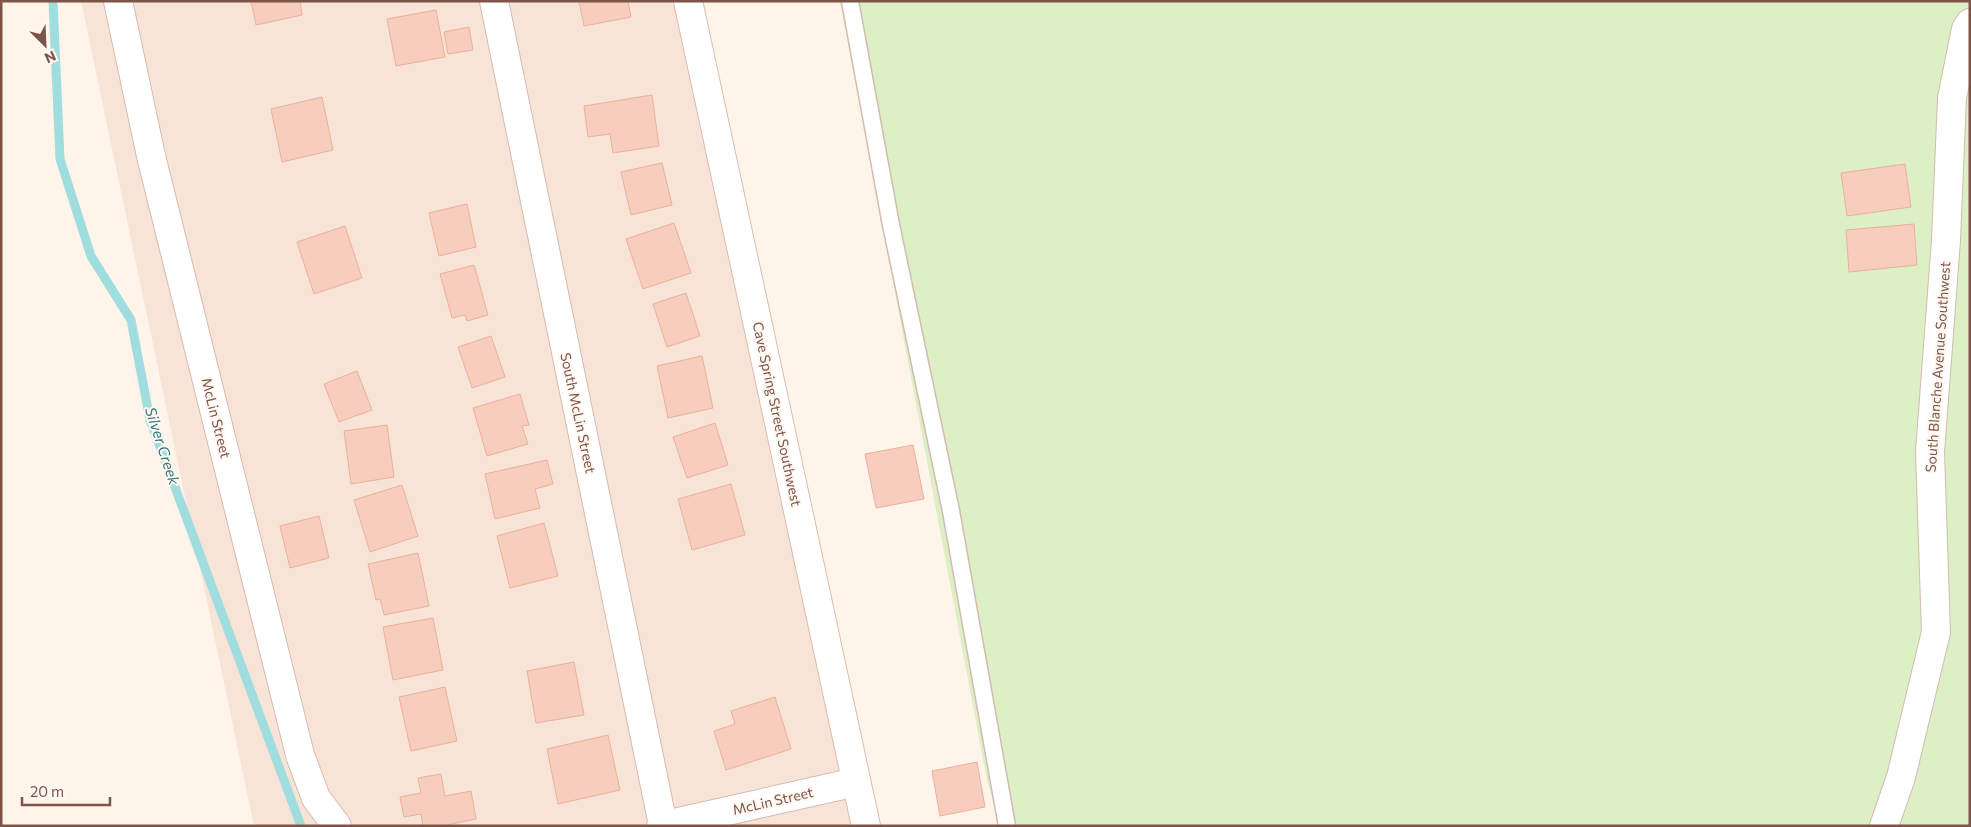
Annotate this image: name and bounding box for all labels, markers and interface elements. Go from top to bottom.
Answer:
north arrow [20,20,70,70]
text: N [42,47,59,67]
street label: South Blanche Avenue Southwest [1922,261,1953,473]
street label: Cave Spring Street Southwest [750,320,805,508]
street label: South McLin Street [557,351,600,475]
street label: McLin Street [198,376,235,460]
water label: Silver Creek [142,405,184,488]
scale bar [22,774,110,806]
text: 20 m [30,782,64,800]
street label: McLin Street [731,783,815,818]

